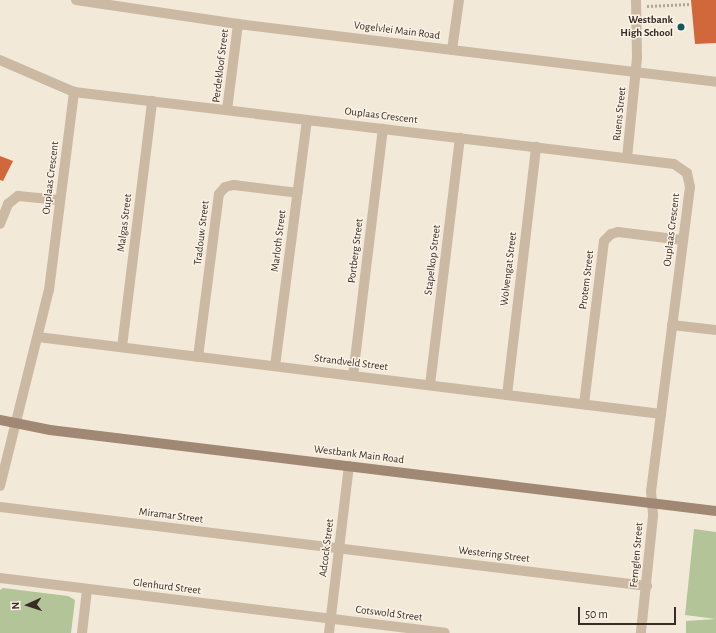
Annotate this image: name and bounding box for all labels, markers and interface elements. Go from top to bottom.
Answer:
place label: Westbank High School [620,14,673,40]
street label: Vogelvlei Main Road [353,19,441,43]
marker: Westbank High School [676,22,686,32]
street label: Perdekloof Street [210,28,232,104]
street label: Ruens Street [611,86,629,142]
street label: Ouplaas Crescent [344,105,418,127]
street label: Ouplaas Crescent [40,141,62,215]
street label: Malgas Street [115,193,135,253]
street label: Ouplaas Crescent [661,193,683,267]
street label: Tradouw Street [191,200,213,266]
street label: Marloth Street [269,209,289,273]
street label: Portberg Street [345,218,367,284]
street label: Stapelkop Street [422,224,444,296]
street label: Wolvengat Street [498,231,520,307]
street label: Protem Street [577,250,597,310]
street label: Strandveld Street [313,352,389,374]
street label: Westbank Main Road [313,443,405,467]
street label: Miramar Street [138,506,204,526]
street label: Adcock Street [317,518,337,578]
street label: Fernglen Street [628,522,646,588]
street label: Westering Street [458,544,530,566]
street label: Glenhurd Street [132,576,202,598]
north arrow [8,585,48,625]
scale bar [580,599,678,625]
text: N [10,602,21,610]
street label: Cotswold Street [355,603,423,625]
text: 50 m [585,608,608,620]

